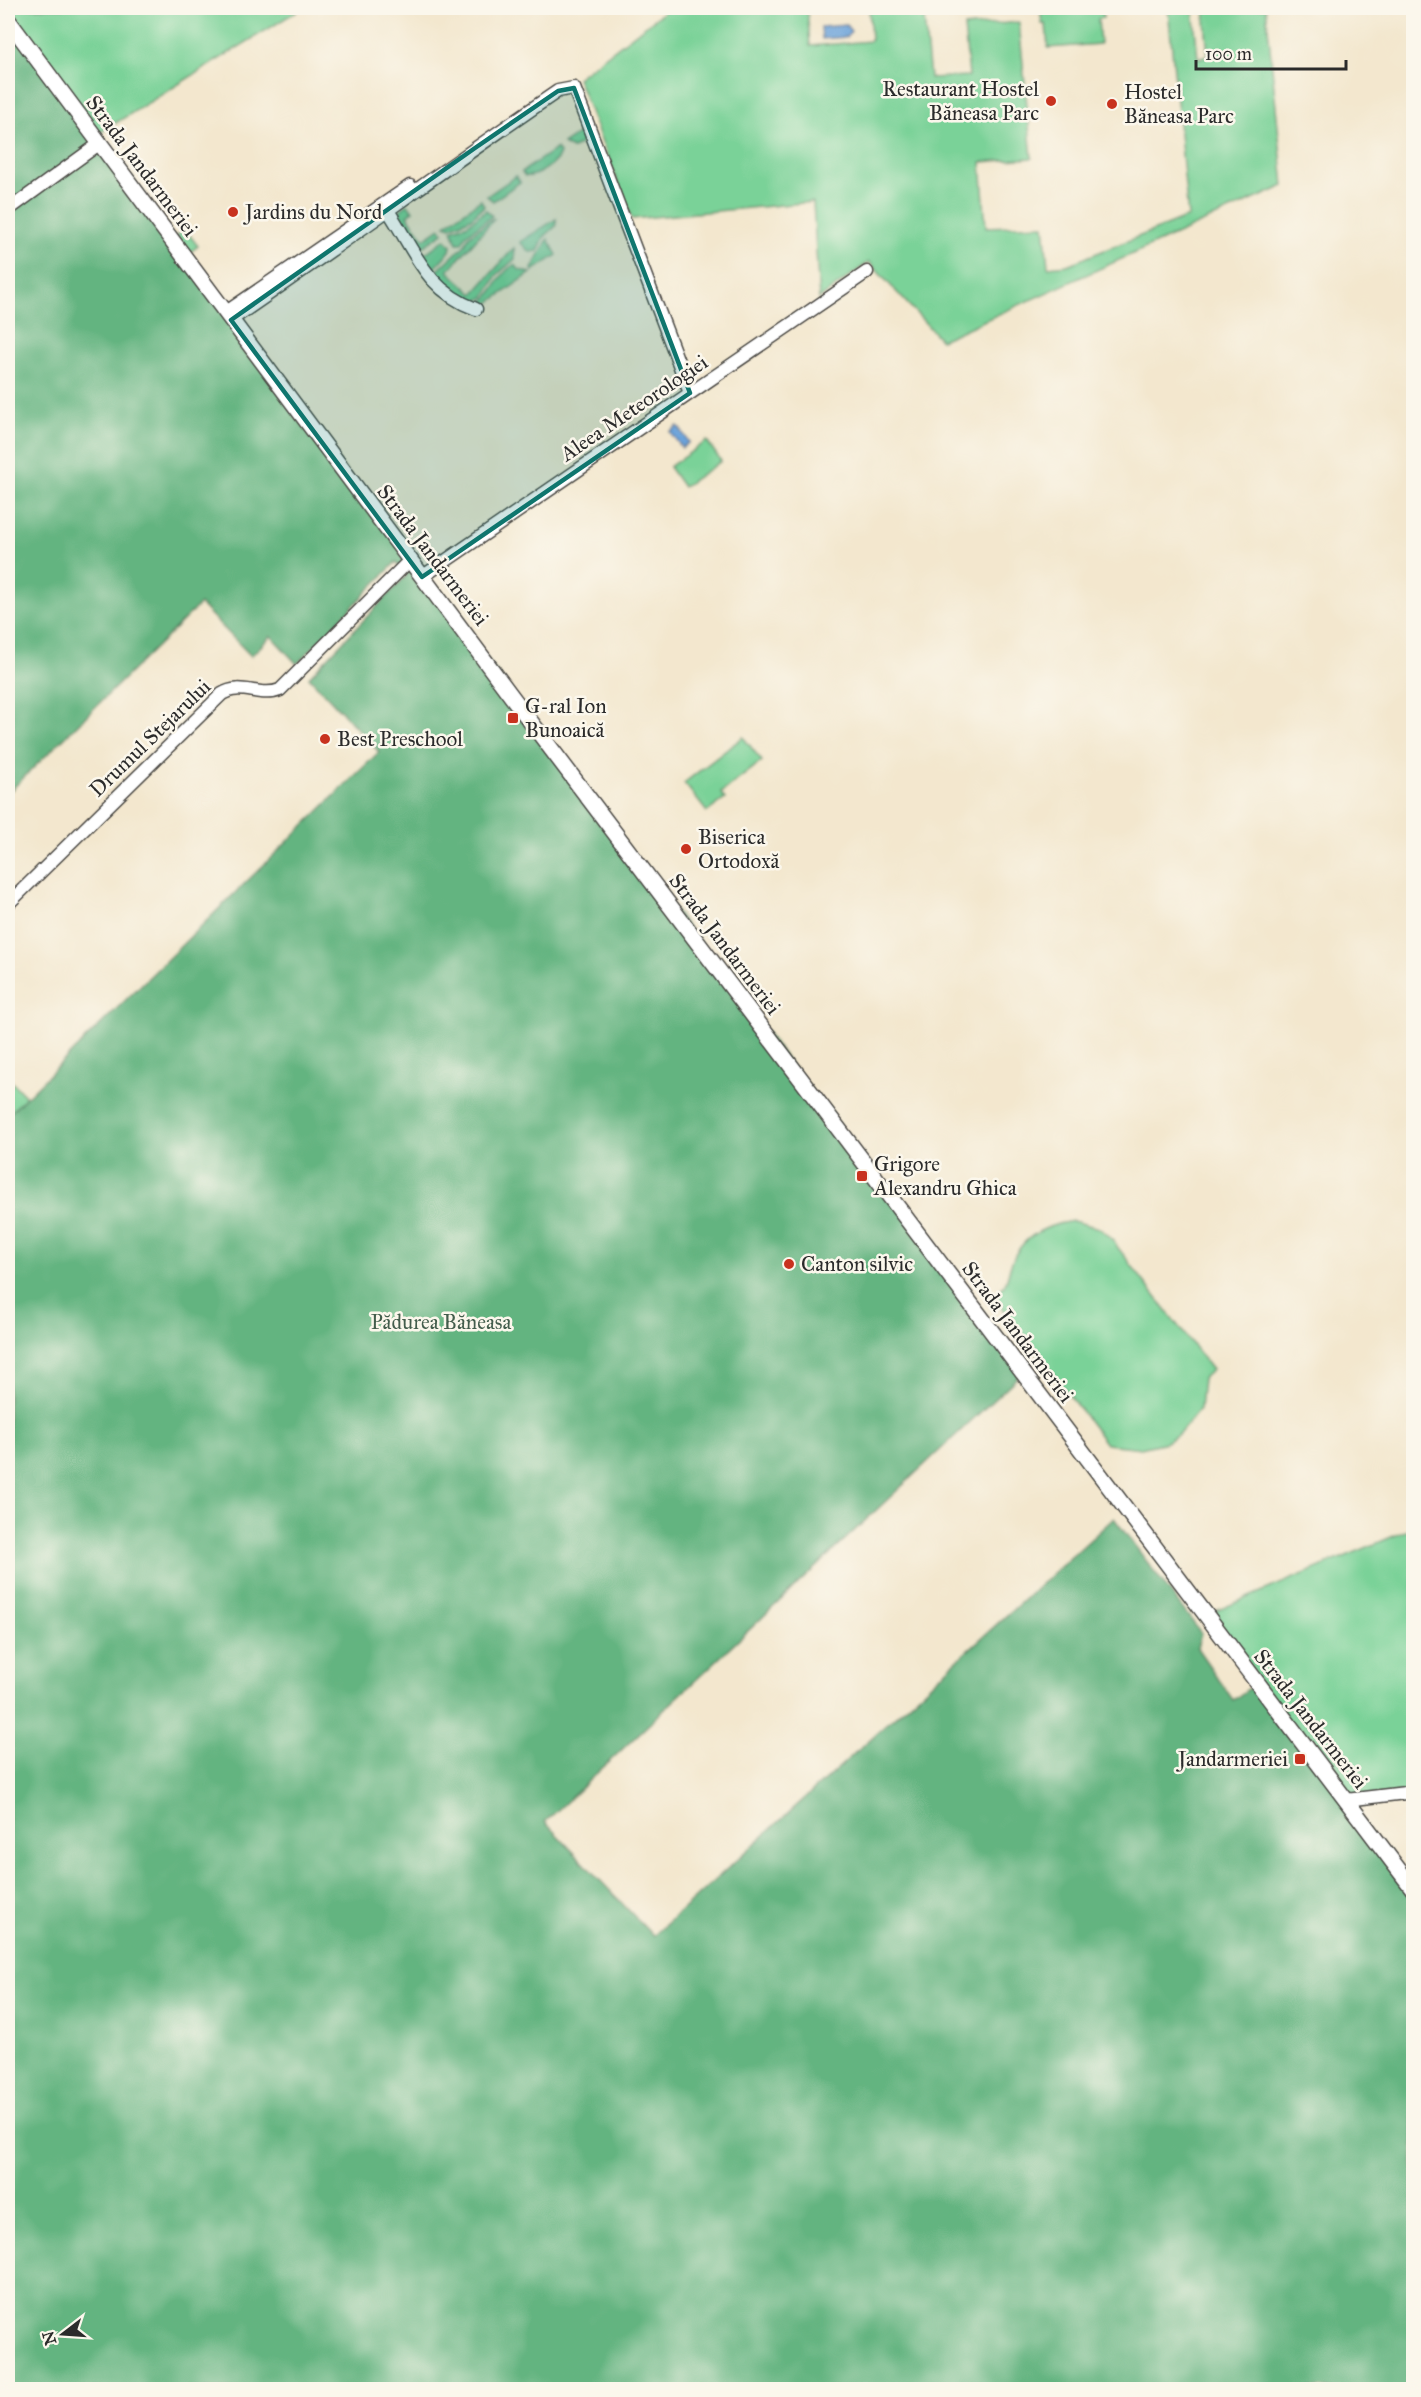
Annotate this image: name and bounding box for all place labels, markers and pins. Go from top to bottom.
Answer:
place label: Restaurant Hostel Băneasa Parc [882,76,1039,126]
place label: Hostel Băneasa Parc [1124,79,1234,129]
marker: Restaurant Hostel Băneasa Parc [1044,94,1058,108]
marker: Hostel Băneasa Parc [1105,97,1119,111]
place label: Jardins du Nord [243,199,383,225]
marker: Jardins du Nord [226,205,240,219]
place label: G-ral Ion Bunoaică [525,693,607,743]
marker: G-ral Ion Bunoaică [506,711,520,725]
place label: Best Preschool [337,726,463,752]
marker: Best Preschool [318,732,332,746]
place label: Biserica Ortodoxă [698,824,780,874]
marker: Biserica Ortodoxă [679,842,693,856]
place label: Grigore Alexandru Ghica [873,1151,1017,1201]
marker: Grigore Alexandru Ghica [855,1169,869,1183]
place label: Canton silvic [801,1251,913,1277]
marker: Canton silvic [782,1257,796,1271]
place label: Jandarmeriei [1176,1746,1288,1772]
marker: Jandarmeriei [1293,1752,1307,1766]

